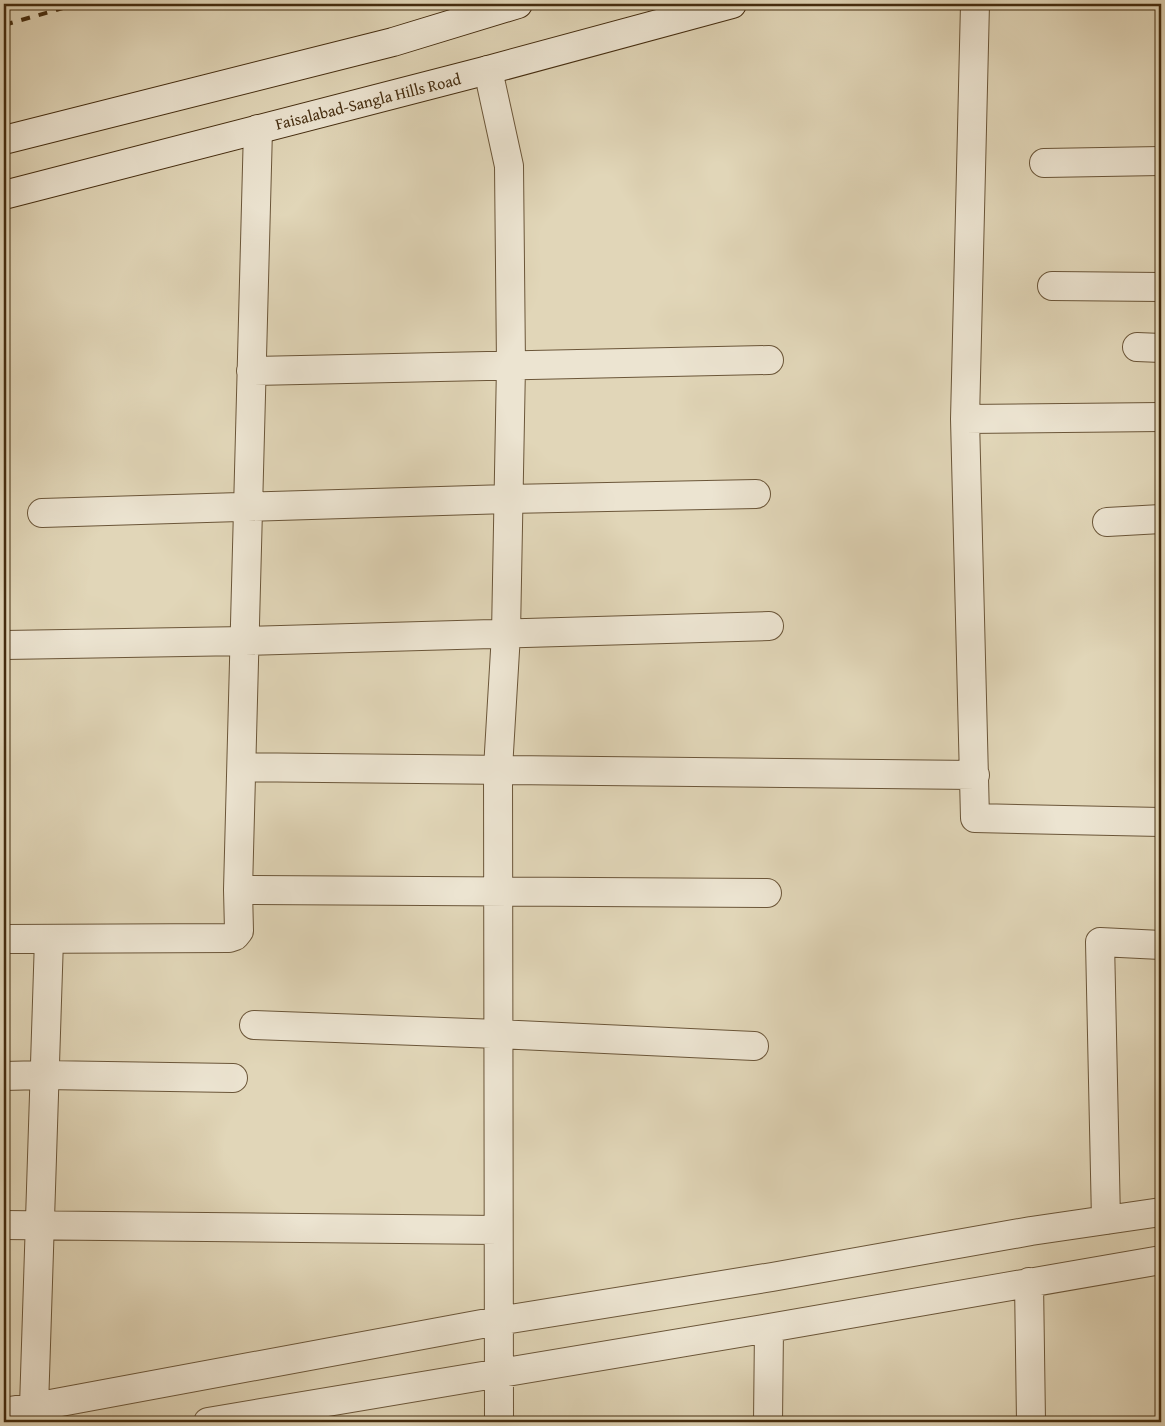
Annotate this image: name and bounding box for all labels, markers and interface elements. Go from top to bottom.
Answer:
street label: Faisalabad-Sangla Hills Road [273,66,464,136]

